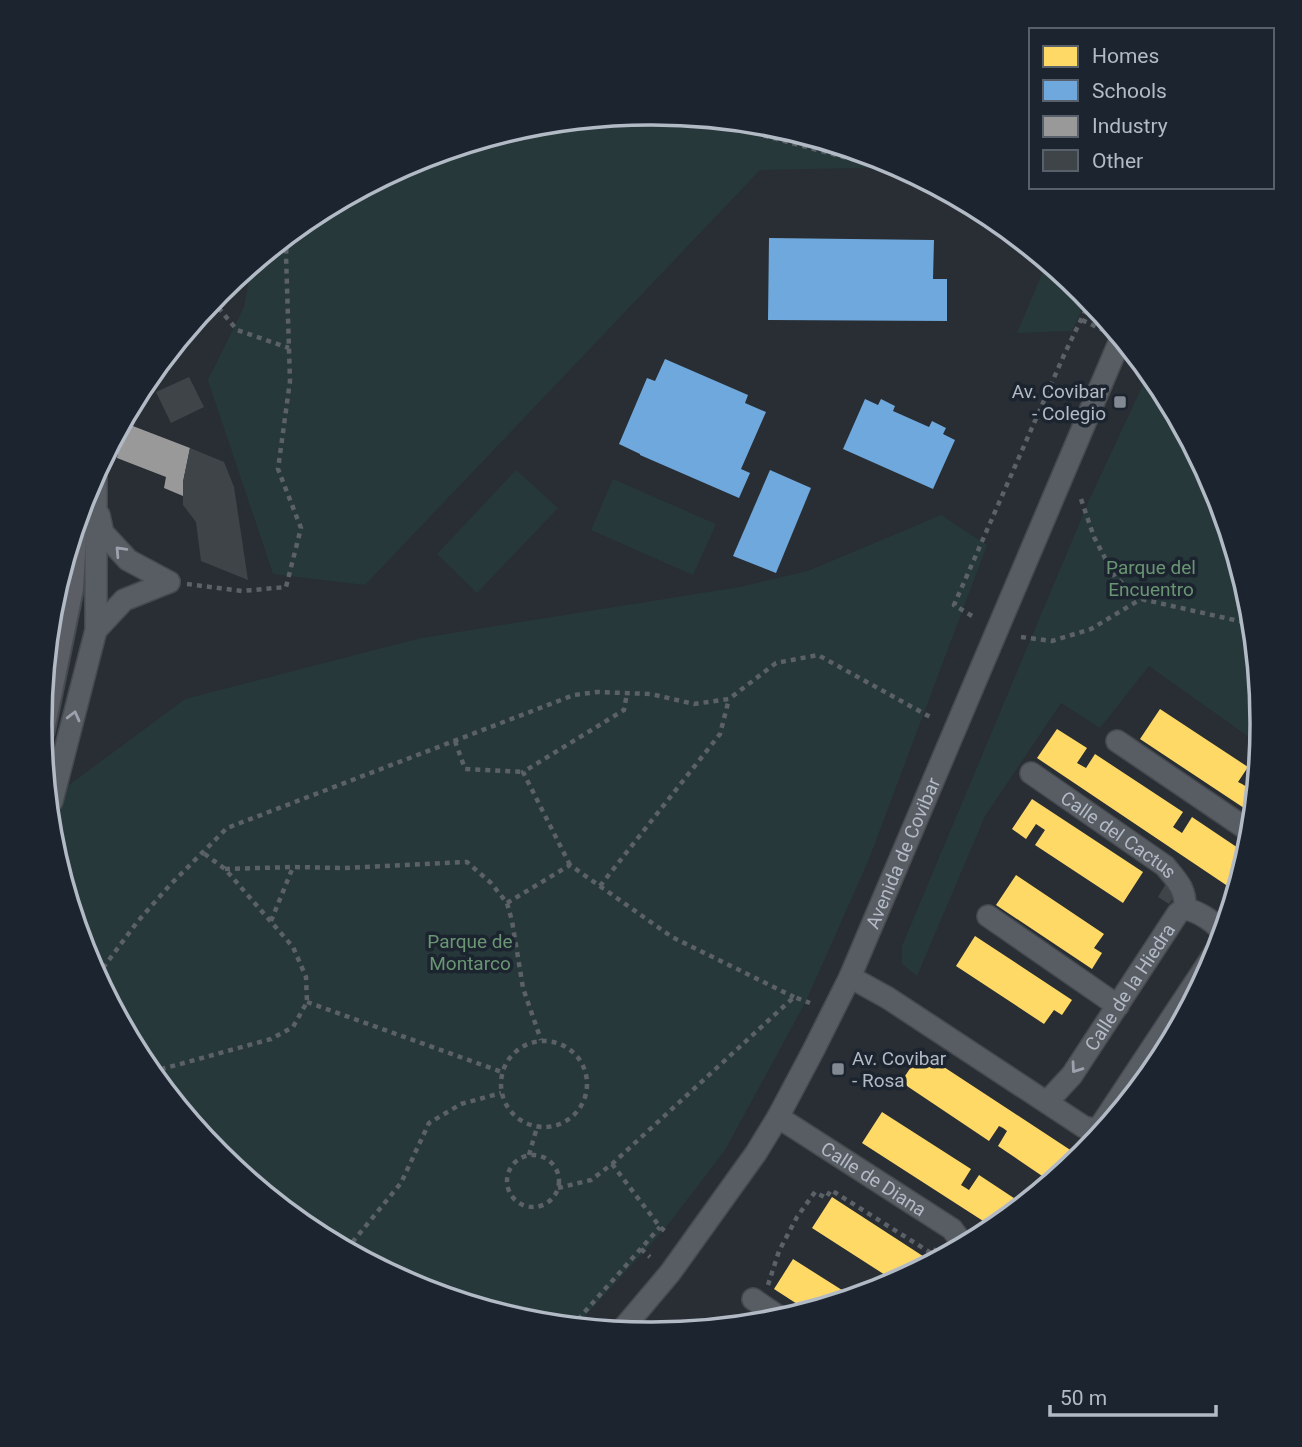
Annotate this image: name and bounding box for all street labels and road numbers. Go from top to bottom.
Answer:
street label: Avenida de Covibar [861,774,946,932]
street label: Calle del Cactus [1056,786,1181,883]
street label: Calle de la Hiedra [1080,919,1180,1055]
street label: Calle de Diana [817,1137,931,1221]

